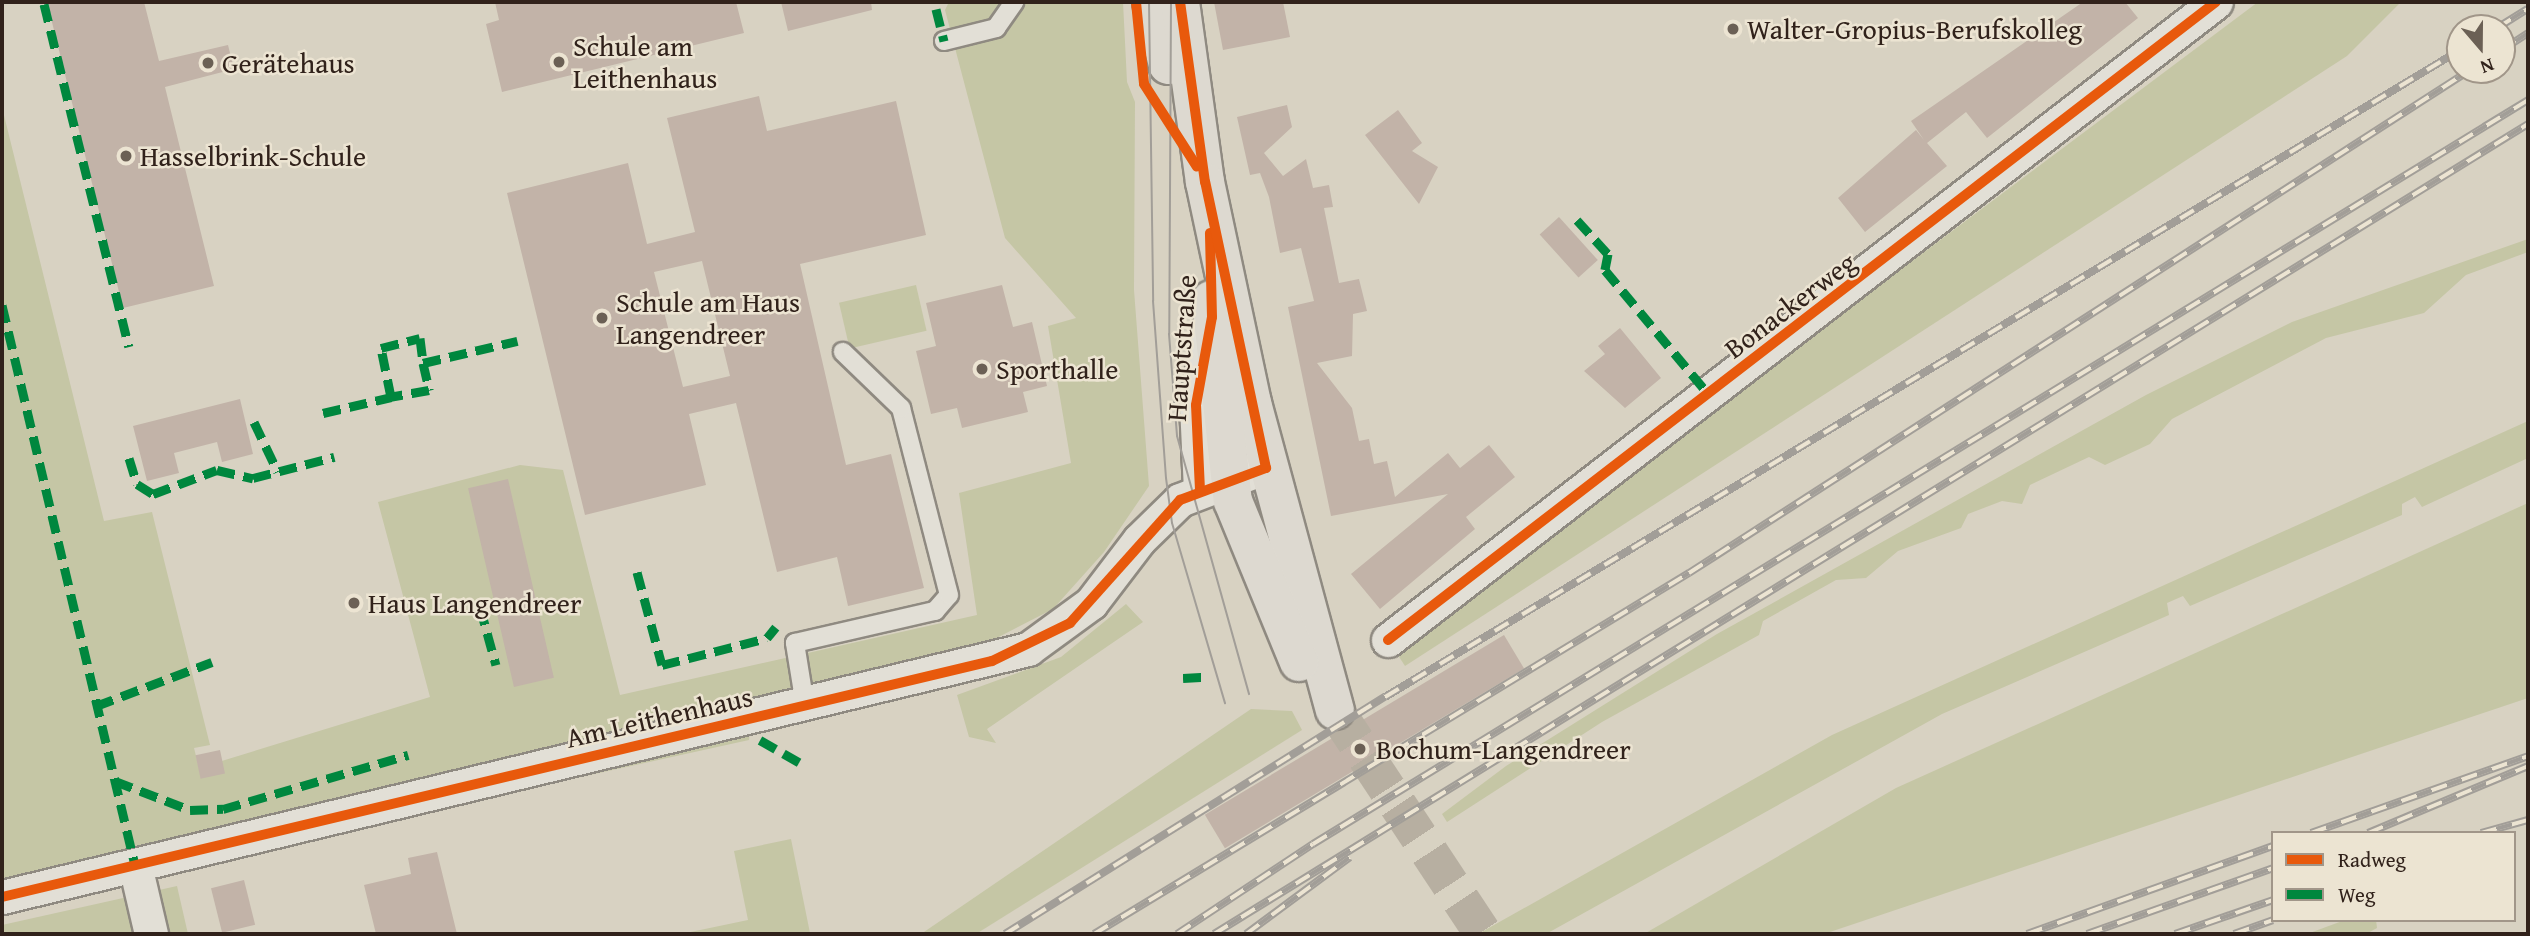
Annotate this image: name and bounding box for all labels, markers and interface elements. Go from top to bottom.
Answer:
place label: Walter-Gropius-Berufskolleg [1747,12,2082,46]
north arrow [2446,14,2516,84]
marker: Walter-Gropius-Berufskolleg [1725,21,1741,37]
place label: Schule am Leithenhaus [573,29,717,95]
place label: Gerätehaus [222,46,355,80]
text: N [2477,52,2498,82]
marker: Schule am Leithenhaus [551,54,567,70]
marker: Gerätehaus [200,55,216,71]
place label: Hasselbrink-Schule [140,139,366,173]
marker: Hasselbrink-Schule [118,148,134,164]
street label: Bonackerweg [1718,245,1862,365]
street label: Hauptstraße [1159,274,1203,422]
place label: Schule am Haus Langendreer [616,285,800,351]
marker: Schule am Haus Langendreer [594,310,610,326]
place label: Sporthalle [996,352,1118,386]
marker: Sporthalle [974,361,990,377]
place label: Haus Langendreer [368,586,582,620]
marker: Haus Langendreer [346,595,362,611]
street label: Am Leithenhaus [562,679,756,755]
place label: Bochum-Langendreer [1376,732,1631,766]
marker: Bochum-Langendreer [1350,739,1370,759]
legend [2271,831,2516,922]
text: Radweg [2338,844,2406,875]
text: Weg [2338,879,2375,910]

